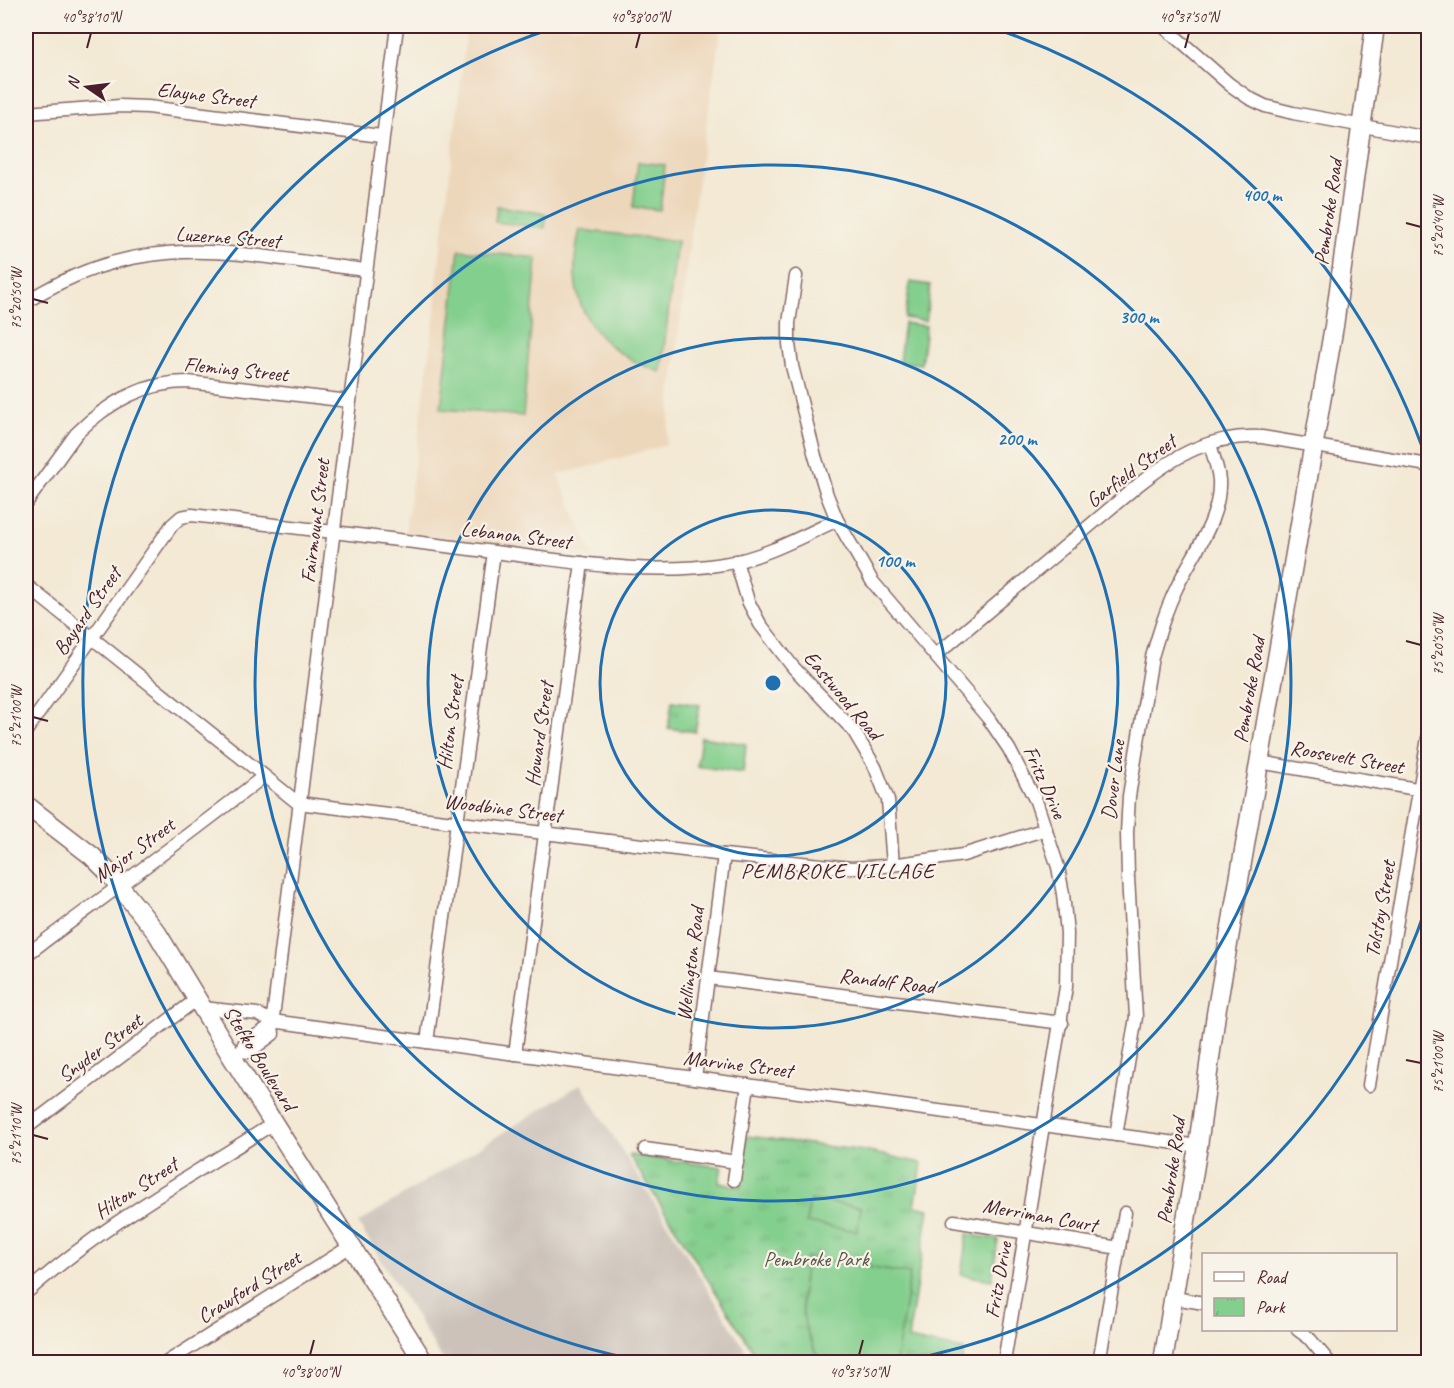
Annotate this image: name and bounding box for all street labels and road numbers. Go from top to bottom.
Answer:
street label: Elayne Street [156,76,259,114]
street label: Pembroke Road [1308,154,1349,267]
street label: Luzerne Street [175,220,284,254]
street label: Fleming Street [183,351,291,388]
street label: Garfield Street [1081,427,1184,513]
street label: Fairmount Street [295,456,336,584]
street label: Lebanon Street [460,515,575,555]
street label: Bayard Street [47,559,129,660]
street label: Pembroke Road [1227,631,1272,745]
street label: Eastwood Road [798,645,890,748]
street label: Hilton Street [431,672,470,771]
street label: Howard Street [519,677,560,788]
street label: Roosevelt Street [1288,734,1408,780]
street label: Dover Lane [1095,737,1131,821]
street label: Fritz Drive [1017,742,1073,824]
street label: Woodbine Street [443,788,566,828]
street label: Major Street [88,811,181,888]
street label: Tolstoy Street [1359,857,1402,959]
street label: Wellington Road [670,902,710,1022]
street label: Randolf Road [838,962,940,1000]
street label: Stefko Boulevard [218,1001,304,1118]
street label: Snyder Street [52,1006,149,1088]
street label: Marvine Street [682,1044,797,1084]
street label: Pembroke Road [1151,1113,1192,1226]
street label: Hilton Street [89,1150,185,1225]
street label: Merriman Court [981,1192,1102,1238]
street label: Fritz Drive [979,1239,1018,1320]
street label: Crawford Street [192,1244,307,1329]

